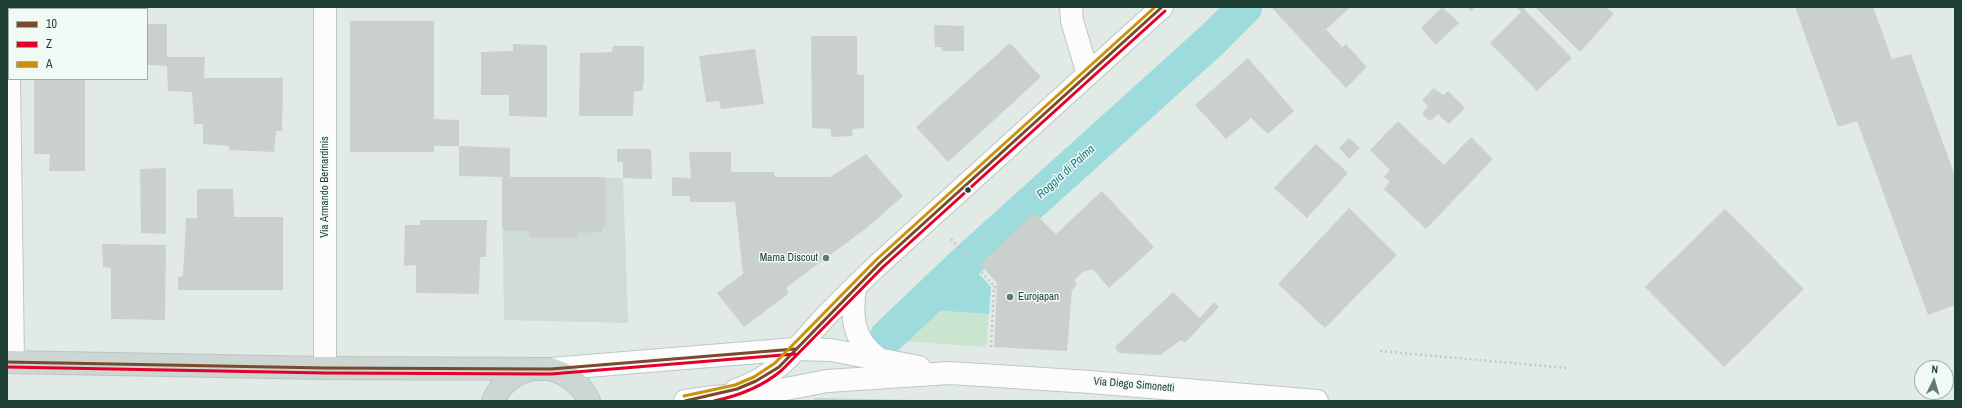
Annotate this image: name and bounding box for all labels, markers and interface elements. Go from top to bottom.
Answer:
legend [8,8,148,80]
text: 10 [46,16,57,32]
text: Z [46,36,52,52]
text: A [46,56,53,72]
street label: Via Armando Bernardinis [318,136,332,238]
water label: Roggia di Palma [1034,142,1098,202]
unlabelled marker [963,185,973,195]
place label: Mama Discout [760,251,818,265]
marker: Mama Discout [821,253,831,263]
place label: Eurojapan [1018,290,1059,304]
marker: Eurojapan [1005,292,1015,302]
north arrow [1914,360,1954,400]
text: N [1931,362,1939,376]
street label: Via Diego Simonetti [1093,375,1175,395]

